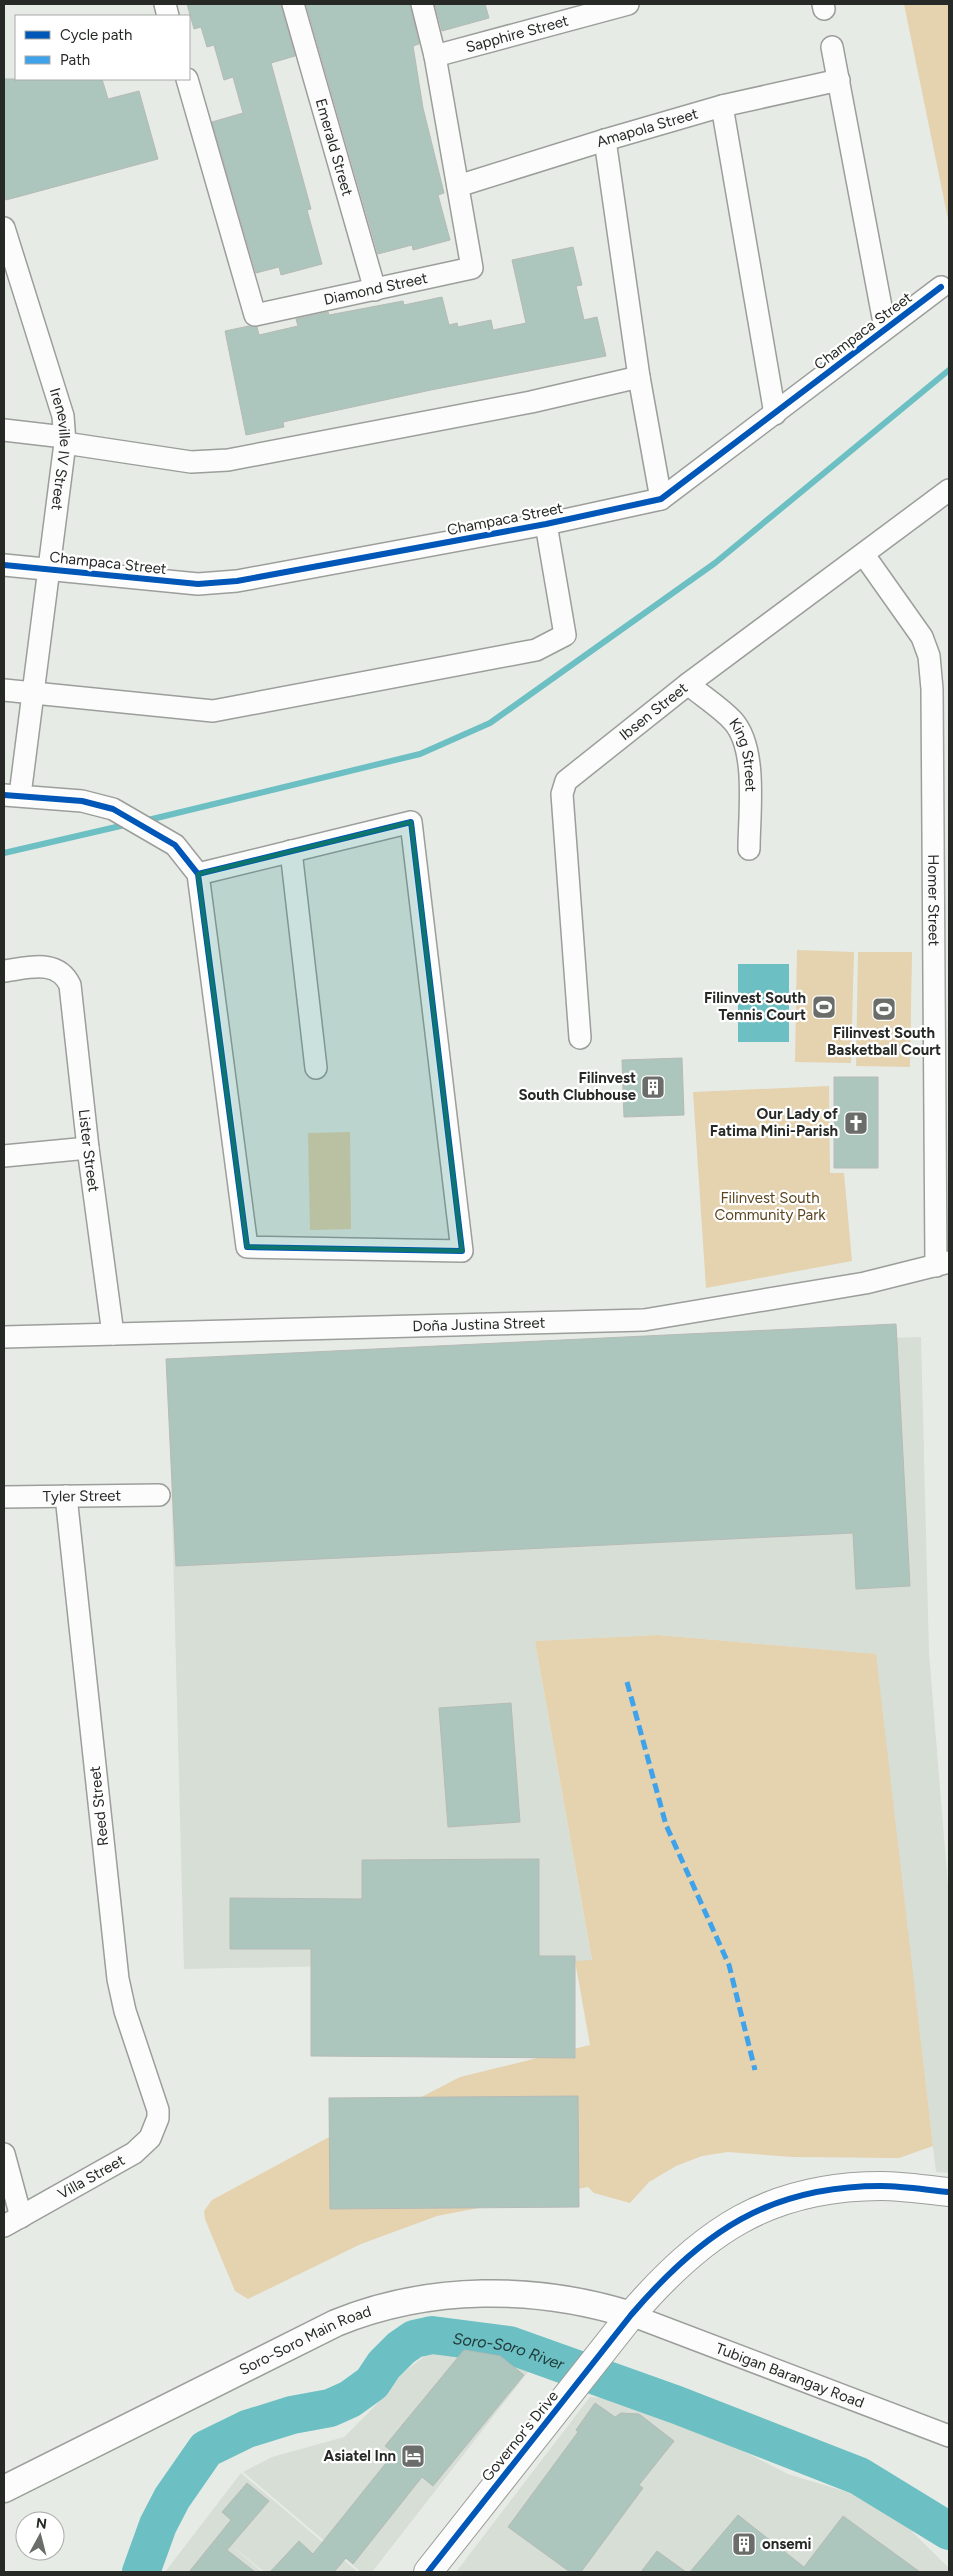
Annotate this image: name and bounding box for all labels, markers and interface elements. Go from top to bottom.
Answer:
street label: Sapphire Street [464,11,571,56]
legend [15,15,190,80]
text: Cycle path [60,26,132,44]
text: Path [60,51,90,69]
street label: Emerald Street [312,96,357,198]
street label: Amapola Street [594,104,700,151]
street label: Diamond Street [322,269,430,309]
street label: Champaca Street [811,288,916,374]
street label: Ireneville IV Street [46,386,74,512]
street label: Champaca Street [446,499,565,539]
street label: Champaca Street [49,548,168,578]
street label: Ibsen Street [616,679,691,744]
street label: King Street [725,715,760,792]
street label: Homer Street [924,854,943,946]
place label: Filinvest South Tennis Court [704,989,806,1024]
sports icon: Filinvest South Tennis Court [811,994,837,1020]
sports icon: Filinvest South Basketball Court [871,996,897,1022]
place label: Filinvest South Basketball Court [827,1024,941,1059]
place label: Filinvest South Clubhouse [518,1069,637,1104]
building icon: Filinvest South Clubhouse [640,1074,666,1100]
place label: Our Lady of Fatima Mini-Parish [710,1105,838,1140]
street label: Lister Street [75,1108,103,1193]
church icon: Our Lady of Fatima Mini-Parish [843,1110,869,1136]
park label: Filinvest South Community Park [714,1189,826,1224]
street label: Doña Justina Street [412,1314,546,1335]
street label: Tyler Street [43,1486,122,1505]
street label: Reed Street [86,1765,112,1847]
street label: Villa Street [55,2151,128,2203]
street label: Soro-Soro Main Road [236,2302,373,2379]
water label: Soro-Soro River [452,2328,567,2374]
street label: Tubigan Barangay Road [713,2339,867,2412]
street label: Governor's Drive [478,2387,562,2485]
hotel icon: Asiatel Inn [400,2443,426,2469]
place label: Asiatel Inn [324,2447,396,2465]
north arrow [15,2511,65,2561]
text: N [35,2514,48,2533]
building icon: onsemi [731,2531,757,2557]
place label: onsemi [762,2535,812,2553]

